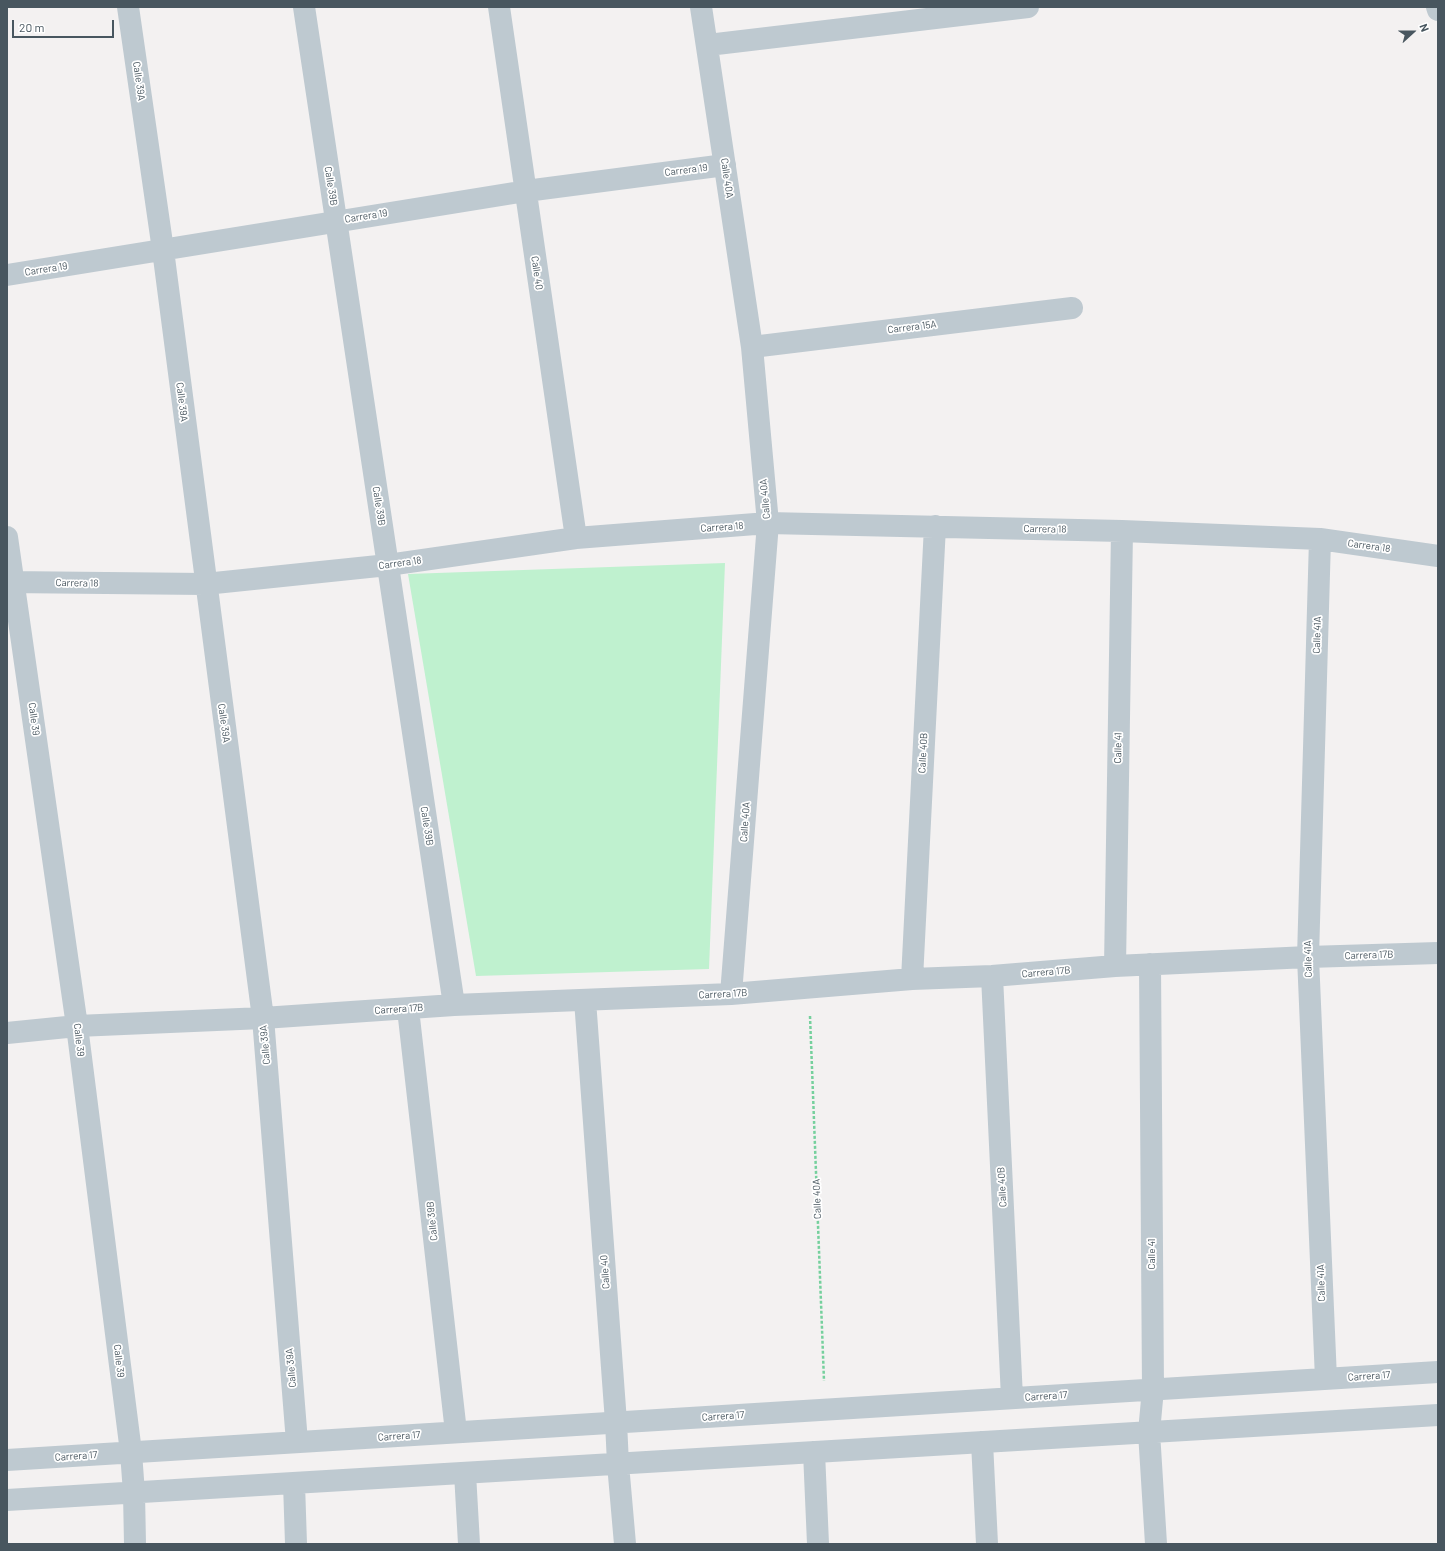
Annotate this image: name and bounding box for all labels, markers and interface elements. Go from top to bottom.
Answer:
scale bar [14,12,116,38]
north arrow [1393,12,1433,52]
text: 20 m [19,20,45,34]
text: N [1417,22,1432,33]
street label: Calle 39A [130,61,148,101]
street label: Calle 40A [718,157,736,199]
street label: Carrera 19 [664,161,708,179]
street label: Calle 39B [322,165,340,207]
street label: Carrera 19 [344,207,388,225]
street label: Calle 40 [529,255,545,291]
street label: Carrera 19 [24,260,68,278]
street label: Carrera 15A [887,318,937,336]
street label: Calle 39A [174,382,190,422]
street label: Calle 40A [757,478,773,520]
street label: Calle 39B [370,485,388,527]
street label: Carrera 18 [700,520,744,534]
street label: Carrera 18 [1023,523,1067,535]
street label: Carrera 18 [1347,537,1391,555]
street label: Carrera 18 [378,554,422,572]
street label: Carrera 18 [55,577,99,589]
street label: Calle 41A [1310,616,1324,654]
street label: Calle 39 [26,702,42,736]
street label: Calle 39A [215,703,233,743]
street label: Calle 40B [916,732,930,774]
street label: Calle 41 [1112,732,1124,764]
street label: Calle 40A [738,801,752,843]
street label: Calle 39B [418,805,436,847]
street label: Calle 41A [1302,940,1314,978]
street label: Carrera 17B [1344,948,1394,962]
street label: Carrera 17B [1021,964,1071,980]
street label: Carrera 17B [698,987,748,1001]
street label: Carrera 17B [374,1001,424,1017]
street label: Calle 39 [71,1023,87,1057]
street label: Calle 39A [257,1025,273,1065]
street label: Calle 40B [995,1166,1009,1208]
street label: Calle 40A [810,1179,824,1219]
street label: Calle 39B [424,1201,440,1241]
street label: Calle 41 [1146,1238,1158,1270]
street label: Calle 40 [598,1255,612,1289]
street label: Calle 41A [1314,1264,1328,1302]
street label: Calle 39 [111,1344,127,1378]
street label: Calle 39A [283,1348,299,1388]
street label: Carrera 17 [1347,1369,1391,1383]
street label: Carrera 17 [1024,1389,1068,1403]
street label: Carrera 17 [701,1409,745,1423]
street label: Carrera 17 [377,1429,421,1443]
street label: Carrera 17 [54,1449,98,1463]

